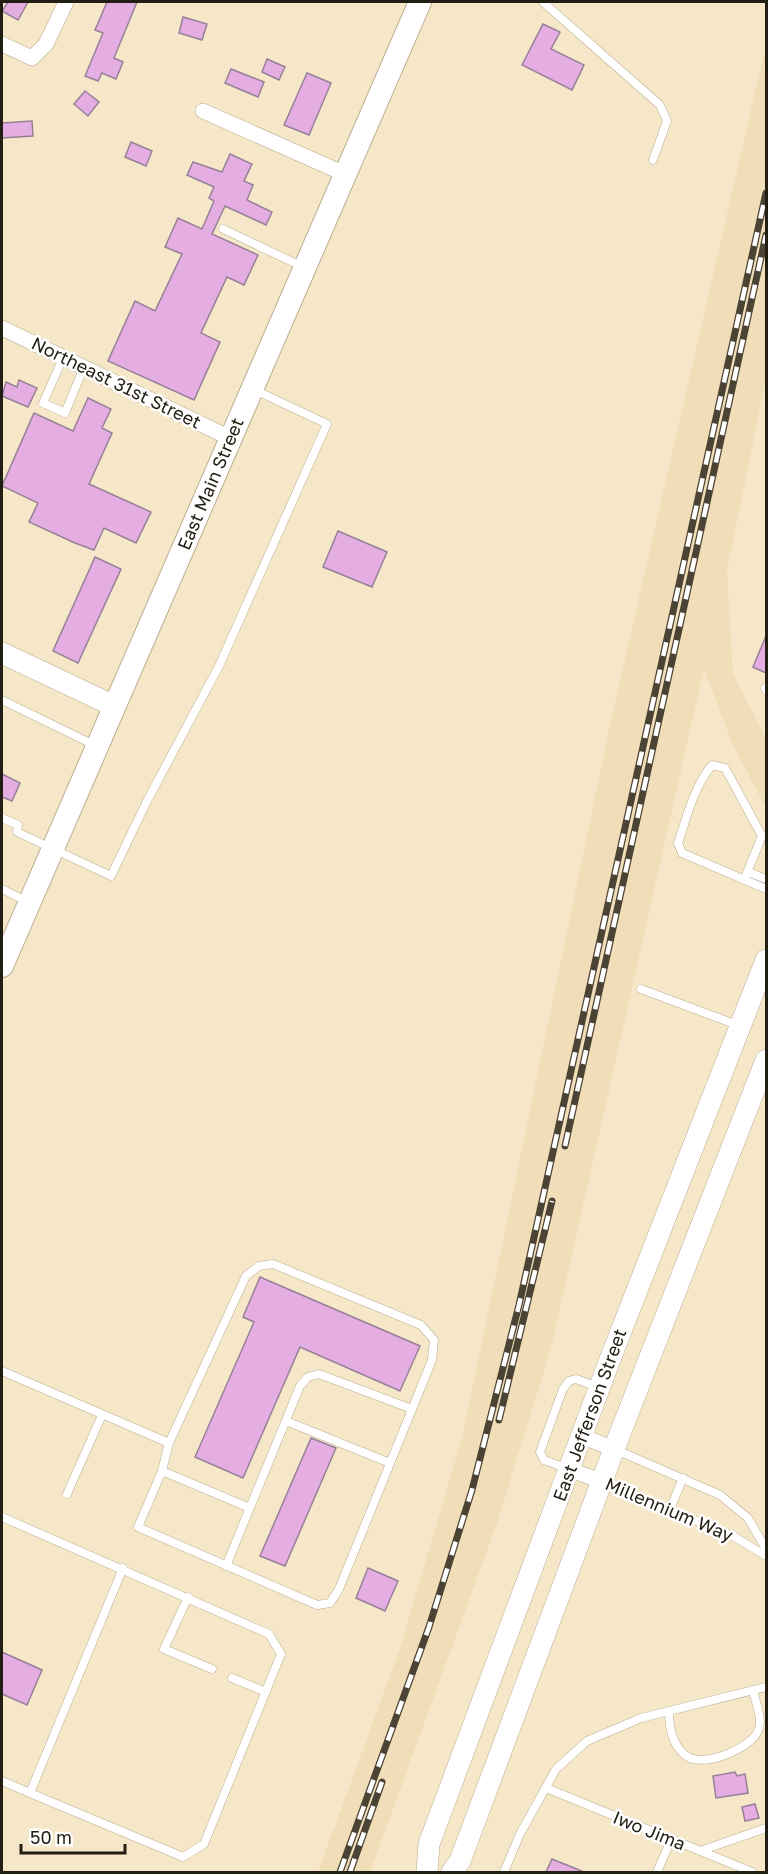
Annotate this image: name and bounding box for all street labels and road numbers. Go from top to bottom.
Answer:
street label: Northeast 31st Street [28,331,205,433]
street label: East Main Street [172,414,248,553]
street label: East Jefferson Street [548,1325,631,1504]
street label: Millennium Way [602,1472,737,1546]
street label: Iwo Jima [610,1806,689,1855]

